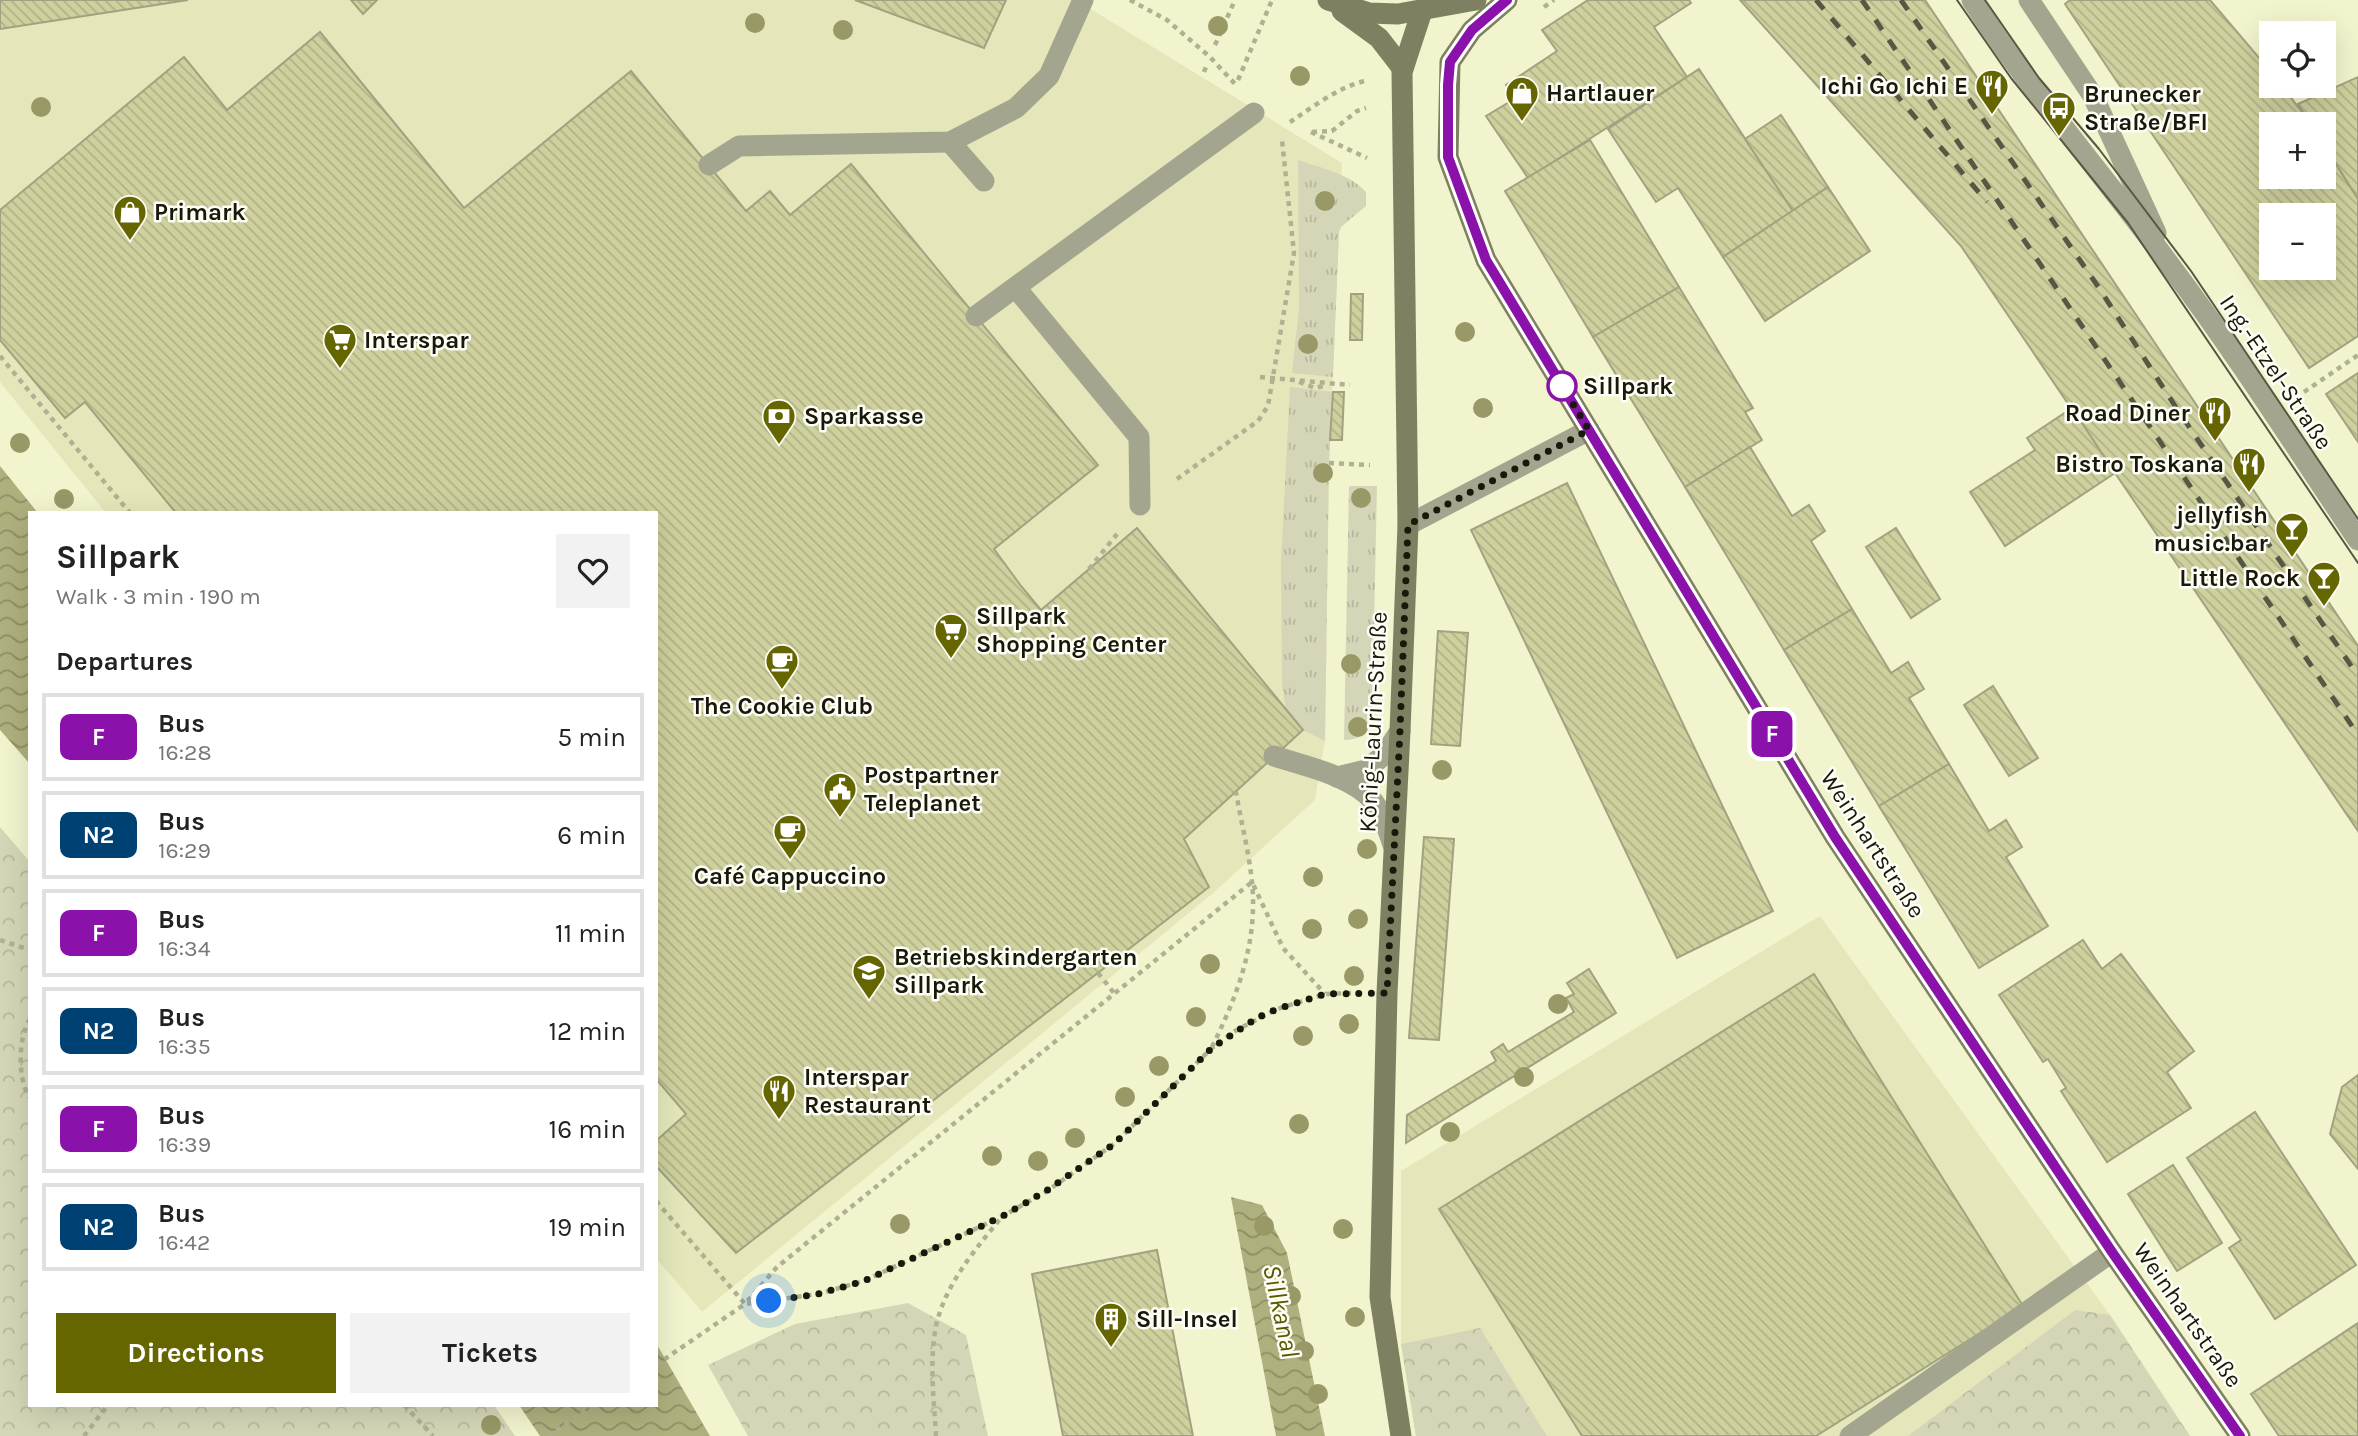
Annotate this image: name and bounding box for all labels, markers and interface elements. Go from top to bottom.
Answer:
map controls [2259,21,2336,280]
button: locate [2259,21,2336,98]
restaurant icon: Ichi Go Ichi E [1973,67,2011,116]
place label: Ichi Go Ichi E [1820,72,1968,100]
shop icon: Hartlauer [1503,74,1541,123]
place label: Hartlauer [1546,79,1655,107]
place label: Brunecker Straße/BFI [2084,80,2208,136]
bus stop icon: Brunecker Straße/BFI [2040,89,2078,138]
button: + [2259,112,2336,189]
shop icon: Primark [111,193,149,242]
place label: Primark [154,198,246,226]
button: − [2259,203,2336,280]
street label: Ing.-Etzel-Straße [2214,289,2338,455]
supermarket icon: Interspar [321,321,359,370]
place label: Interspar [364,326,469,354]
marker: Sillpark [1547,371,1577,401]
place label: Sillpark [1583,372,1673,400]
restaurant icon: Road Diner [2196,394,2234,443]
bank icon: Sparkasse [760,397,798,446]
place label: Road Diner [2065,399,2191,427]
place label: Sparkasse [804,402,924,430]
restaurant icon: Bistro Toskana [2230,445,2268,494]
place label: Bistro Toskana [2055,450,2224,478]
place label: jellyfish music.bar [2154,501,2269,557]
bar icon: jellyfish music.bar [2273,510,2311,559]
button: heart [556,534,630,608]
text: Sillpark [56,538,180,576]
bar icon: Little Rock [2305,559,2343,608]
place label: Little Rock [2179,564,2300,592]
text: Walk · 3 min · 190 m [56,583,261,610]
place label: Sillpark Shopping Center [976,602,1167,658]
supermarket icon: Sillpark Shopping Center [932,611,970,660]
street label: König-Laurin-Straße [1353,611,1393,833]
cafe icon: The Cookie Club [763,642,801,691]
text: Departures [56,646,193,677]
place label: The Cookie Club [691,692,873,720]
text: Bus [158,708,205,739]
line badge: F [1749,711,1795,757]
text: F [1765,720,1779,748]
text: 5 min [557,722,626,753]
text: F [92,723,105,751]
text: 16:28 [158,739,212,766]
place label: Postpartner Teleplanet [864,761,999,817]
street label: Weinhartstraße [1815,765,1931,923]
public building icon: Postpartner Teleplanet [821,770,859,819]
text: Bus [158,806,205,837]
cafe icon: Café Cappuccino [771,812,809,861]
text: 6 min [557,820,626,851]
text: N2 [83,821,114,849]
text: 16:29 [158,837,211,864]
place label: Café Cappuccino [694,862,886,890]
text: Bus [158,904,205,935]
text: 11 min [555,918,626,949]
text: F [92,919,105,947]
text: 16:34 [158,935,211,962]
place label: Betriebskindergarten Sillpark [894,943,1137,999]
school or university icon: Betriebskindergarten Sillpark [850,952,888,1001]
text: Bus [158,1002,205,1033]
text: 12 min [548,1016,626,1047]
text: N2 [83,1017,114,1045]
text: 16:35 [158,1033,211,1060]
place label: Interspar Restaurant [804,1063,931,1119]
restaurant icon: Interspar Restaurant [760,1072,798,1121]
text: Bus [158,1100,205,1131]
text: 16 min [549,1114,626,1145]
text: F [92,1115,105,1143]
text: 16:39 [158,1131,211,1158]
text: Bus [158,1198,205,1229]
text: 19 min [548,1212,626,1243]
text: N2 [83,1213,114,1241]
text: 16:42 [158,1229,210,1256]
street label: Weinhartstraße [2128,1237,2248,1393]
water label: Sillkanal [1256,1262,1306,1360]
your location [751,1283,786,1318]
building icon: Sill-Insel [1092,1300,1130,1349]
place label: Sill-Insel [1136,1305,1238,1333]
button: Directions [56,1313,336,1393]
button: Tickets [350,1313,630,1393]

